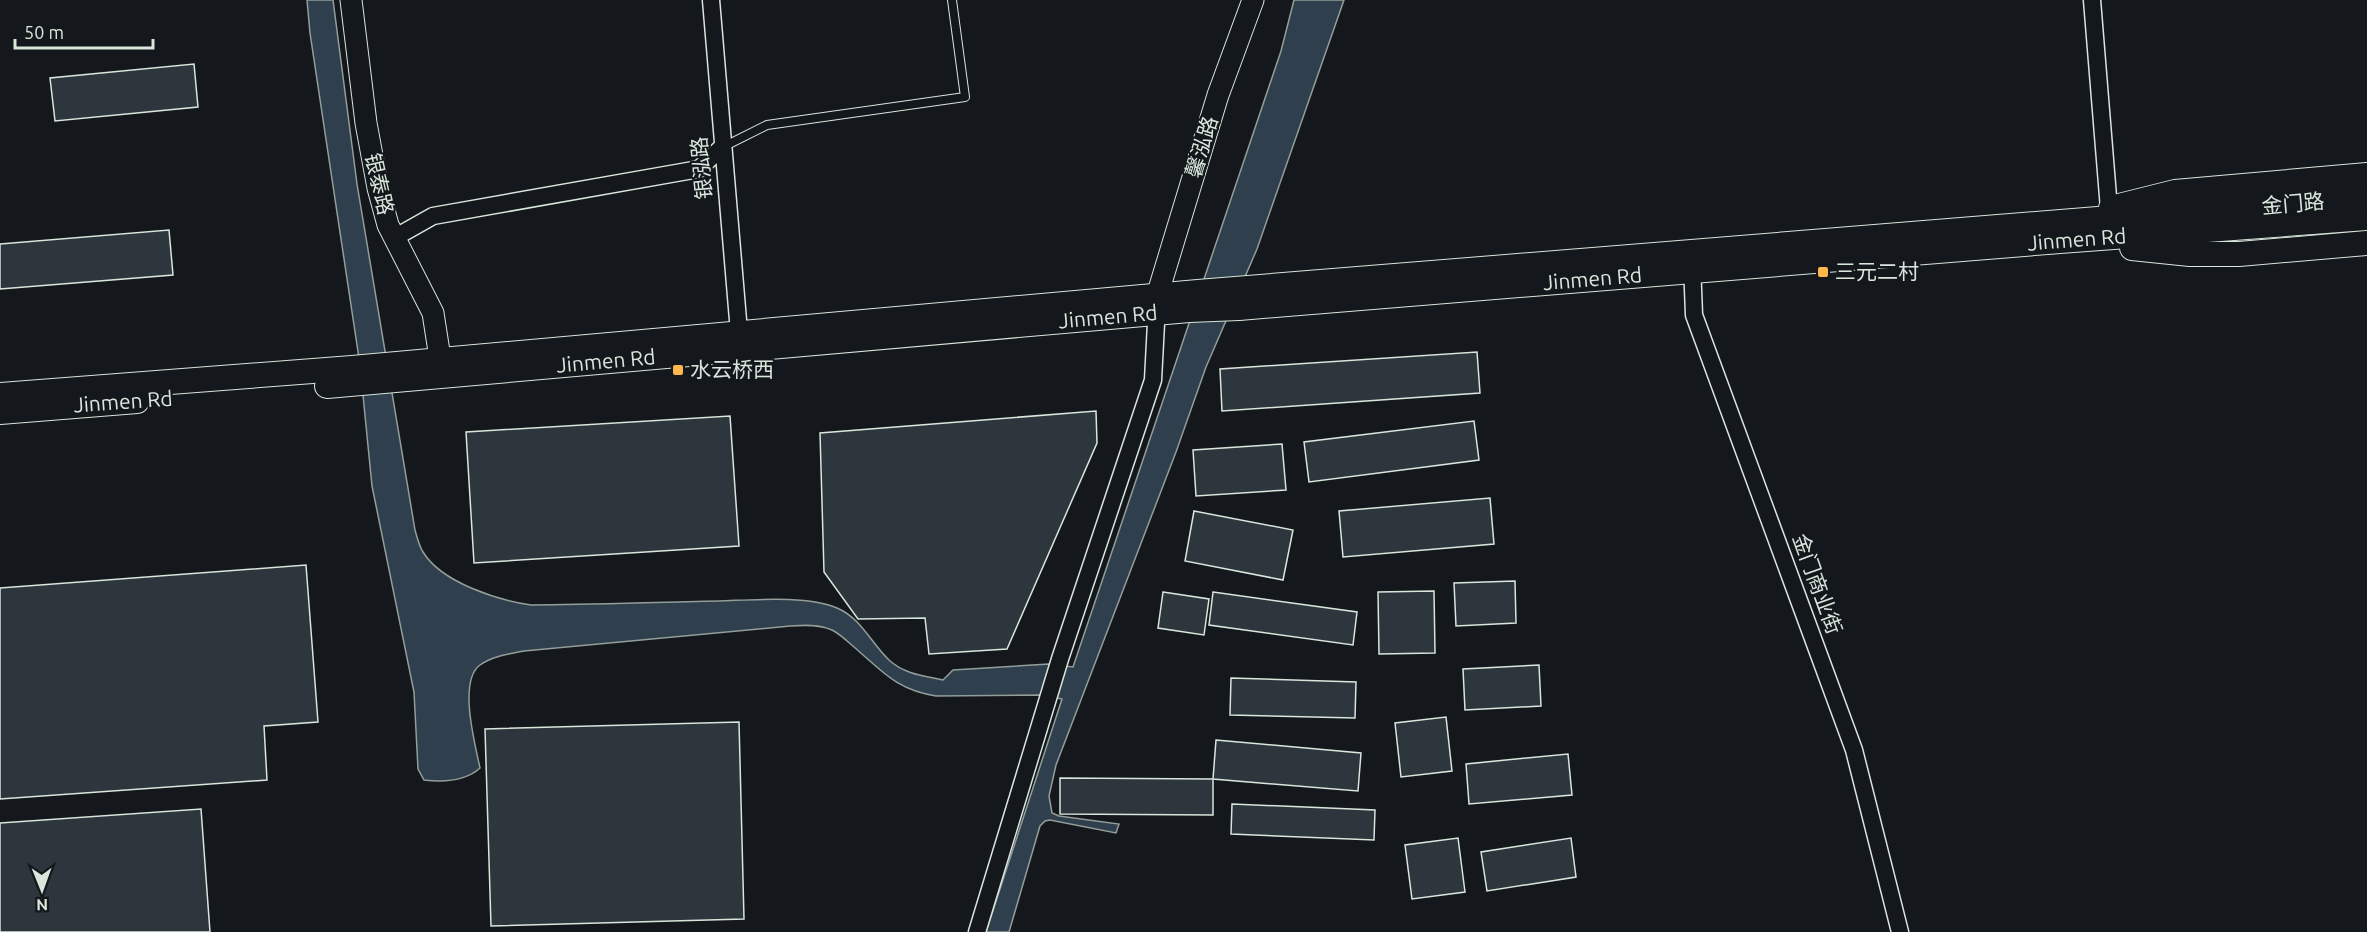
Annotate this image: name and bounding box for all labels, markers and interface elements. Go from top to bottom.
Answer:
scale bar [15,12,153,50]
text: 50 m [24,22,64,42]
street label: 馨泓路 [1180,113,1222,180]
street label: 银泓路 [686,136,716,201]
street label: 银泰路 [361,150,399,217]
street label: 金门路 [2260,188,2325,218]
street label: Jinmen Rd [2026,223,2127,255]
place label: 三元二村 [1835,259,1919,283]
street label: Jinmen Rd [1542,262,1643,294]
marker: 三元二村 [1816,265,1830,279]
street label: Jinmen Rd [1057,300,1158,332]
street label: Jinmen Rd [555,344,656,377]
place label: 水云桥西 [690,357,774,381]
marker: 水云桥西 [671,363,685,377]
street label: Jinmen Rd [73,386,173,416]
street label: 金门商业街 [1789,530,1847,637]
north arrow [12,860,72,920]
text: N [36,896,48,914]

